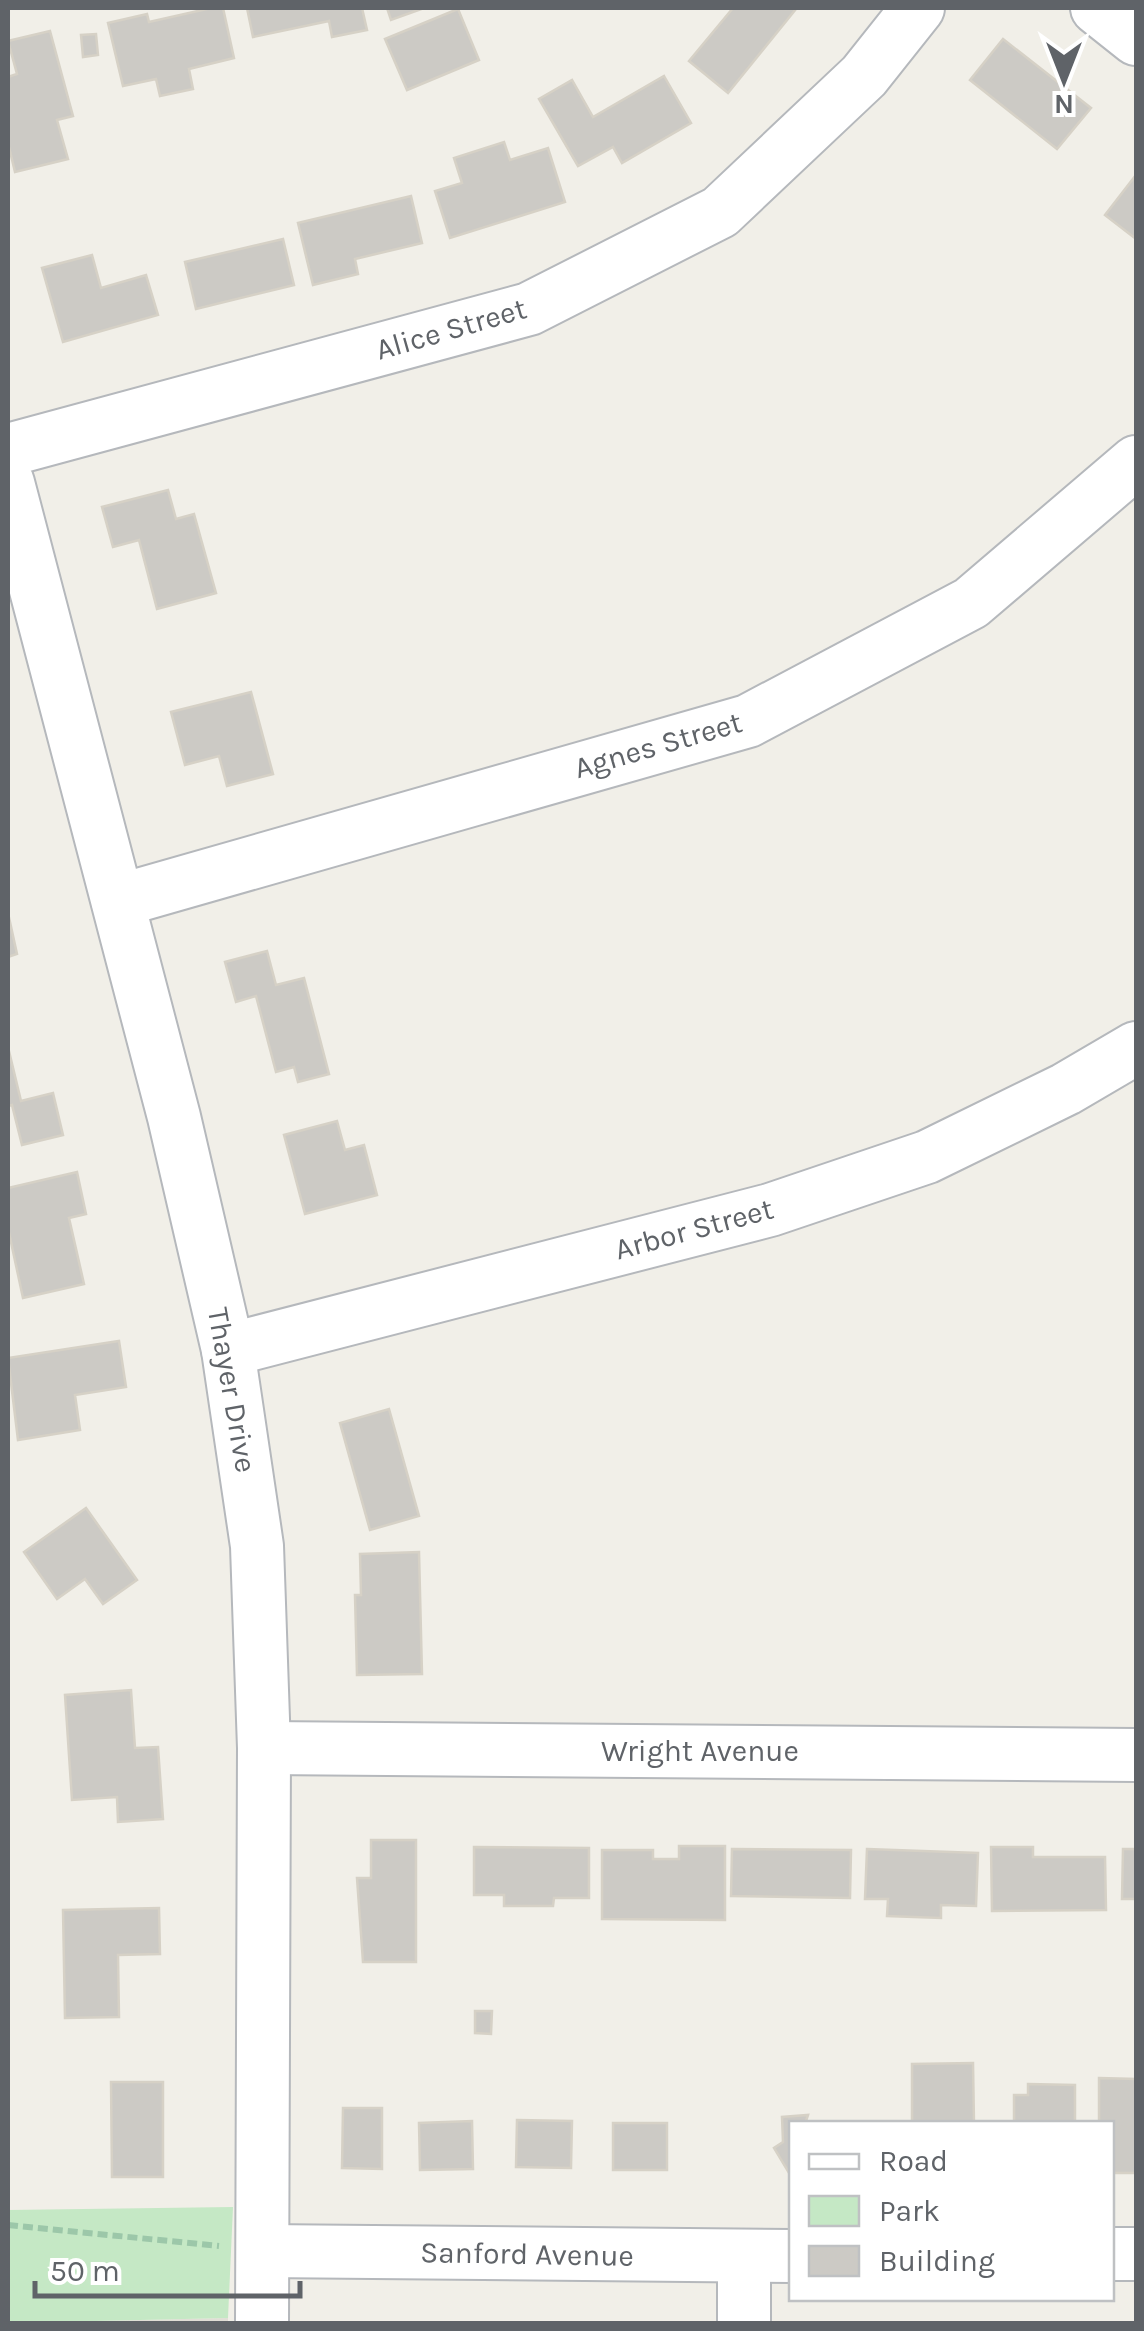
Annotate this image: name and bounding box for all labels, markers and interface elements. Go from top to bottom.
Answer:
north arrow [1014,30,1114,130]
text: N [1054,88,1074,121]
street label: Alice Street [372,290,530,368]
street label: Agnes Street [570,704,746,786]
street label: Arbor Street [611,1191,777,1267]
street label: Thayer Drive [200,1305,264,1475]
street label: Wright Avenue [601,1733,799,1769]
legend [789,2121,1114,2301]
text: Road [879,2143,948,2179]
text: Park [879,2193,940,2229]
street label: Sanford Avenue [420,2234,634,2274]
scale bar [35,2236,300,2298]
text: Building [879,2243,995,2279]
text: 50 m [50,2253,120,2289]

